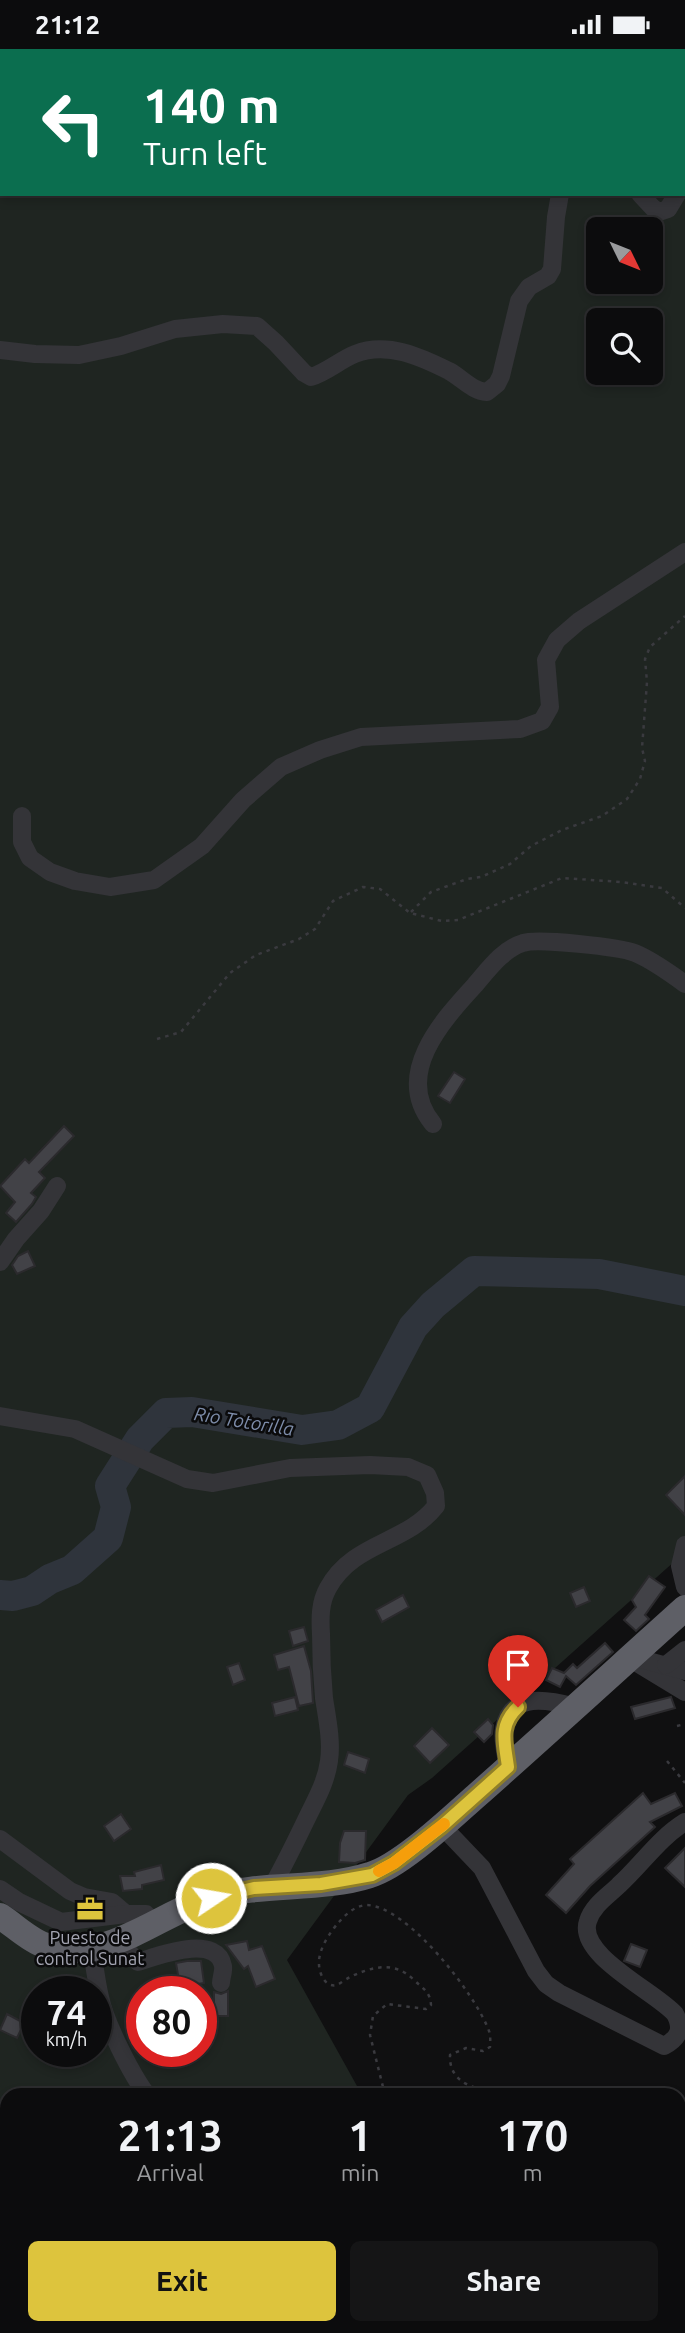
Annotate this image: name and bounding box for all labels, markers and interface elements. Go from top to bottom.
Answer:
text: 21:12 [35,10,100,39]
icon: left [28,77,119,168]
text: 140 m [143,77,280,132]
text: Turn left [143,135,267,171]
north arrow [586,217,663,294]
map controls [586,217,663,385]
button: search [586,308,663,385]
water label: Rio Totorilla [193,1402,295,1440]
pin [488,1635,548,1707]
icon: arrive [499,1646,537,1684]
position arrow [174,1861,248,1935]
office icon: Puesto de control Sunat [75,1894,105,1924]
place label: Puesto de control Sunat [36,1927,144,1968]
speed limit sign: 80 [126,1976,217,2067]
text: 74 [47,1992,86,2032]
text: km/h [46,2029,87,2049]
text: 21:13 [118,2112,223,2159]
text: 1 [348,2112,372,2159]
text: 170 [497,2112,568,2159]
text: Arrival [137,2160,204,2185]
text: min [341,2160,379,2185]
text: m [523,2160,543,2185]
button: Exit [28,2241,336,2321]
button: Share [350,2241,658,2321]

